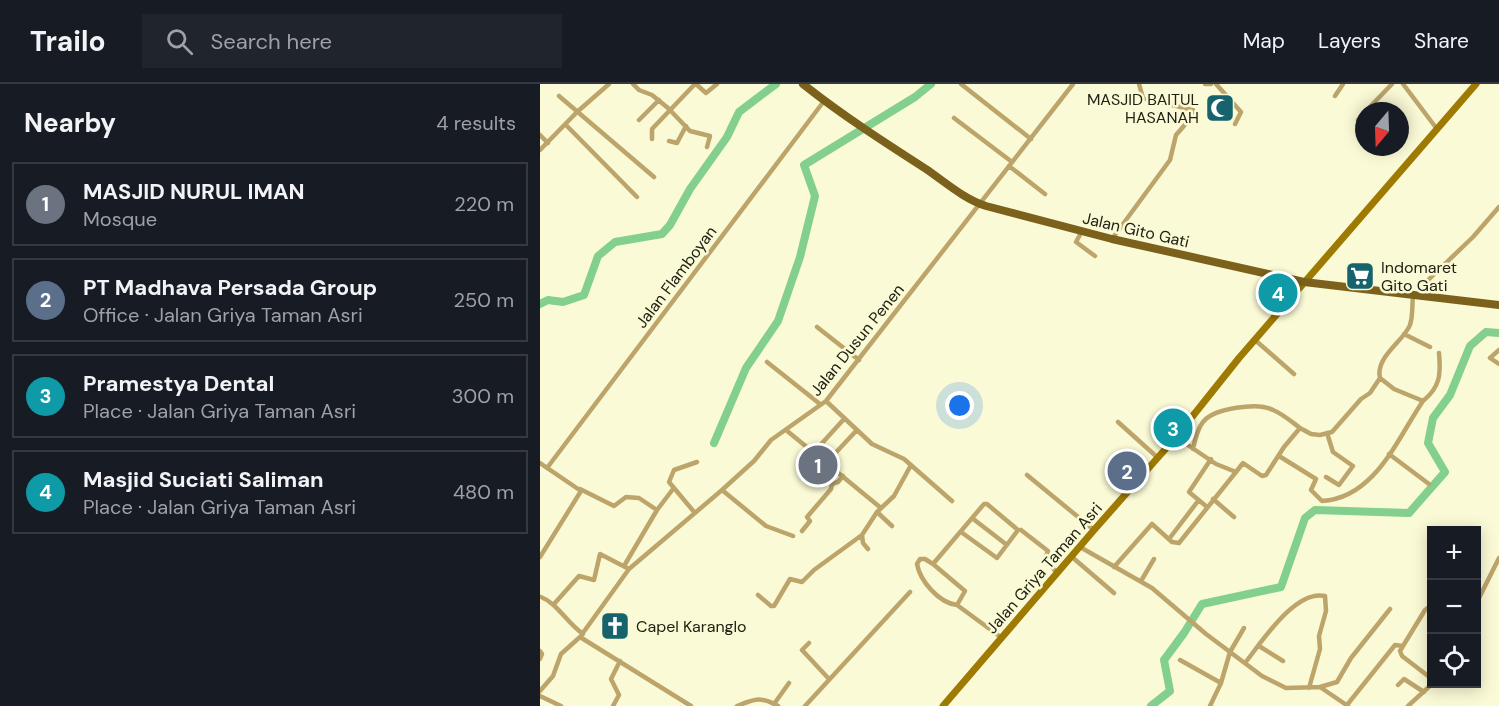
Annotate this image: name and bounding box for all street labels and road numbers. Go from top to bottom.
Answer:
street label: Jalan Gito Gati [1081,208,1191,252]
street label: Jalan Flamboyan [631,222,721,332]
street label: Jalan Dusun Penen [805,280,909,400]
street label: Jalan Griya Taman Asri [981,498,1107,638]

